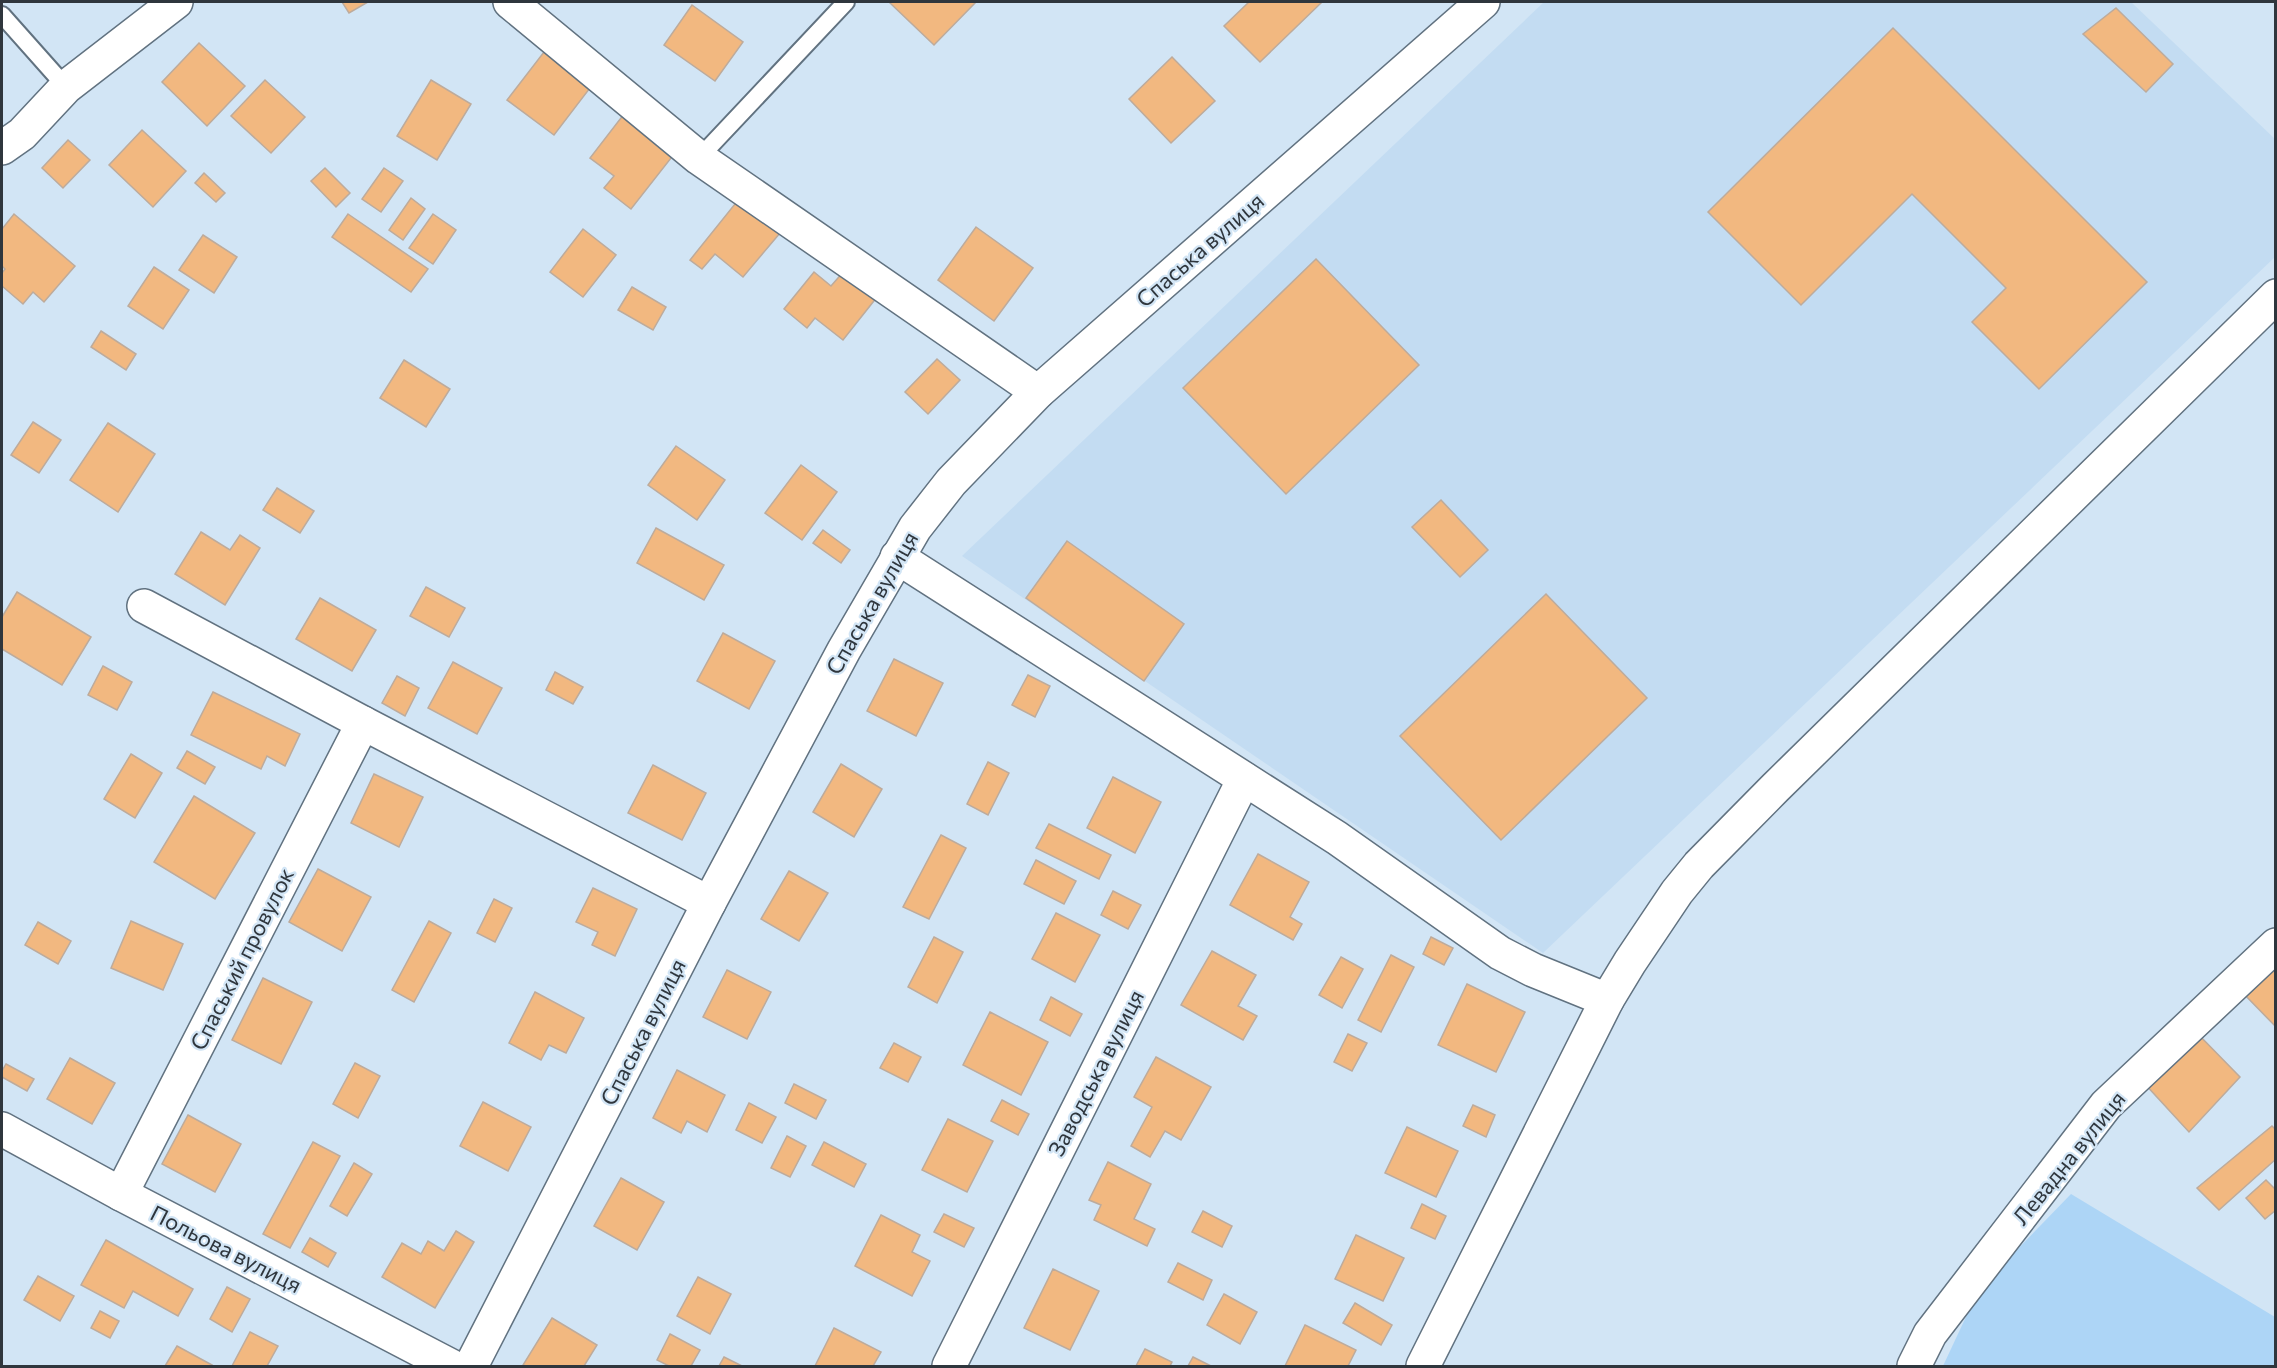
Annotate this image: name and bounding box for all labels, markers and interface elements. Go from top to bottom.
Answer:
street label: Спаська вулиця [1130,187,1269,312]
street label: Спаська вулиця [820,526,923,679]
street label: Спаський провулок [184,863,299,1054]
street label: Спаська вулиця [594,954,691,1109]
street label: Заводська вулиця [1042,985,1149,1160]
street label: Левадна вулиця [2006,1085,2131,1230]
street label: Польова вулиця [146,1199,306,1298]

